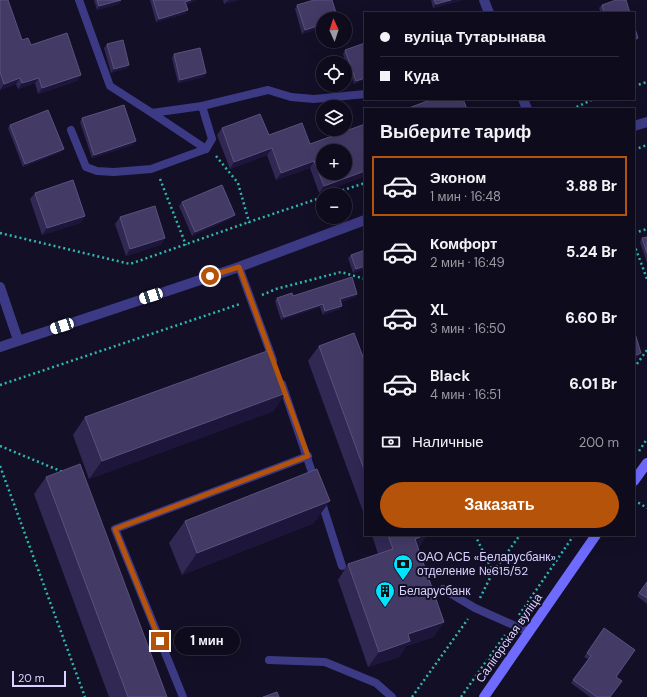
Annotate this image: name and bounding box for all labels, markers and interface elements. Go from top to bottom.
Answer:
north arrow [316,12,352,48]
map controls [316,12,352,224]
text: вуліца Тутарынава [404,27,546,47]
button: locate [316,56,352,92]
text: Куда [404,66,439,86]
button: layers [316,100,352,136]
text: Выберите тариф [380,120,531,144]
button: + [316,144,352,180]
icon: car [382,168,418,204]
text: Эконом [430,168,486,188]
text: 3.88 Br [566,176,617,196]
button: − [316,188,352,224]
text: 1 мин · 16:48 [430,188,501,205]
icon: car [382,234,418,270]
text: Комфорт [430,234,497,254]
text: 5.24 Br [566,242,617,262]
text: 2 мин · 16:49 [430,254,505,271]
route start [201,267,219,285]
car [138,287,164,305]
icon: car [382,300,418,336]
text: XL [430,300,448,320]
text: 6.60 Br [565,308,617,328]
car [49,317,75,335]
text: 3 мин · 16:50 [430,320,506,337]
icon: car [382,366,418,402]
text: Black [430,366,470,386]
text: 6.01 Br [569,374,617,394]
text: 4 мин · 16:51 [430,386,501,403]
icon: cash [380,431,402,453]
text: Наличные [412,432,484,452]
text: 200 m [579,434,619,451]
button: Заказать [380,482,619,528]
place label: ОАО АСБ «Беларусбанк» отделение №615/52 [417,549,556,579]
bank icon: ОАО АСБ «Беларусбанк» отделение №615/52 [392,553,414,581]
building icon: Беларусбанк [374,580,396,608]
place label: Беларусбанк [399,583,471,599]
street label: Салігорская вуліца [472,590,546,686]
callout: 1 мин [174,627,240,655]
route end [151,632,169,650]
text: 1 мин [190,632,224,649]
scale bar [12,669,66,688]
text: 20 m [18,671,44,685]

